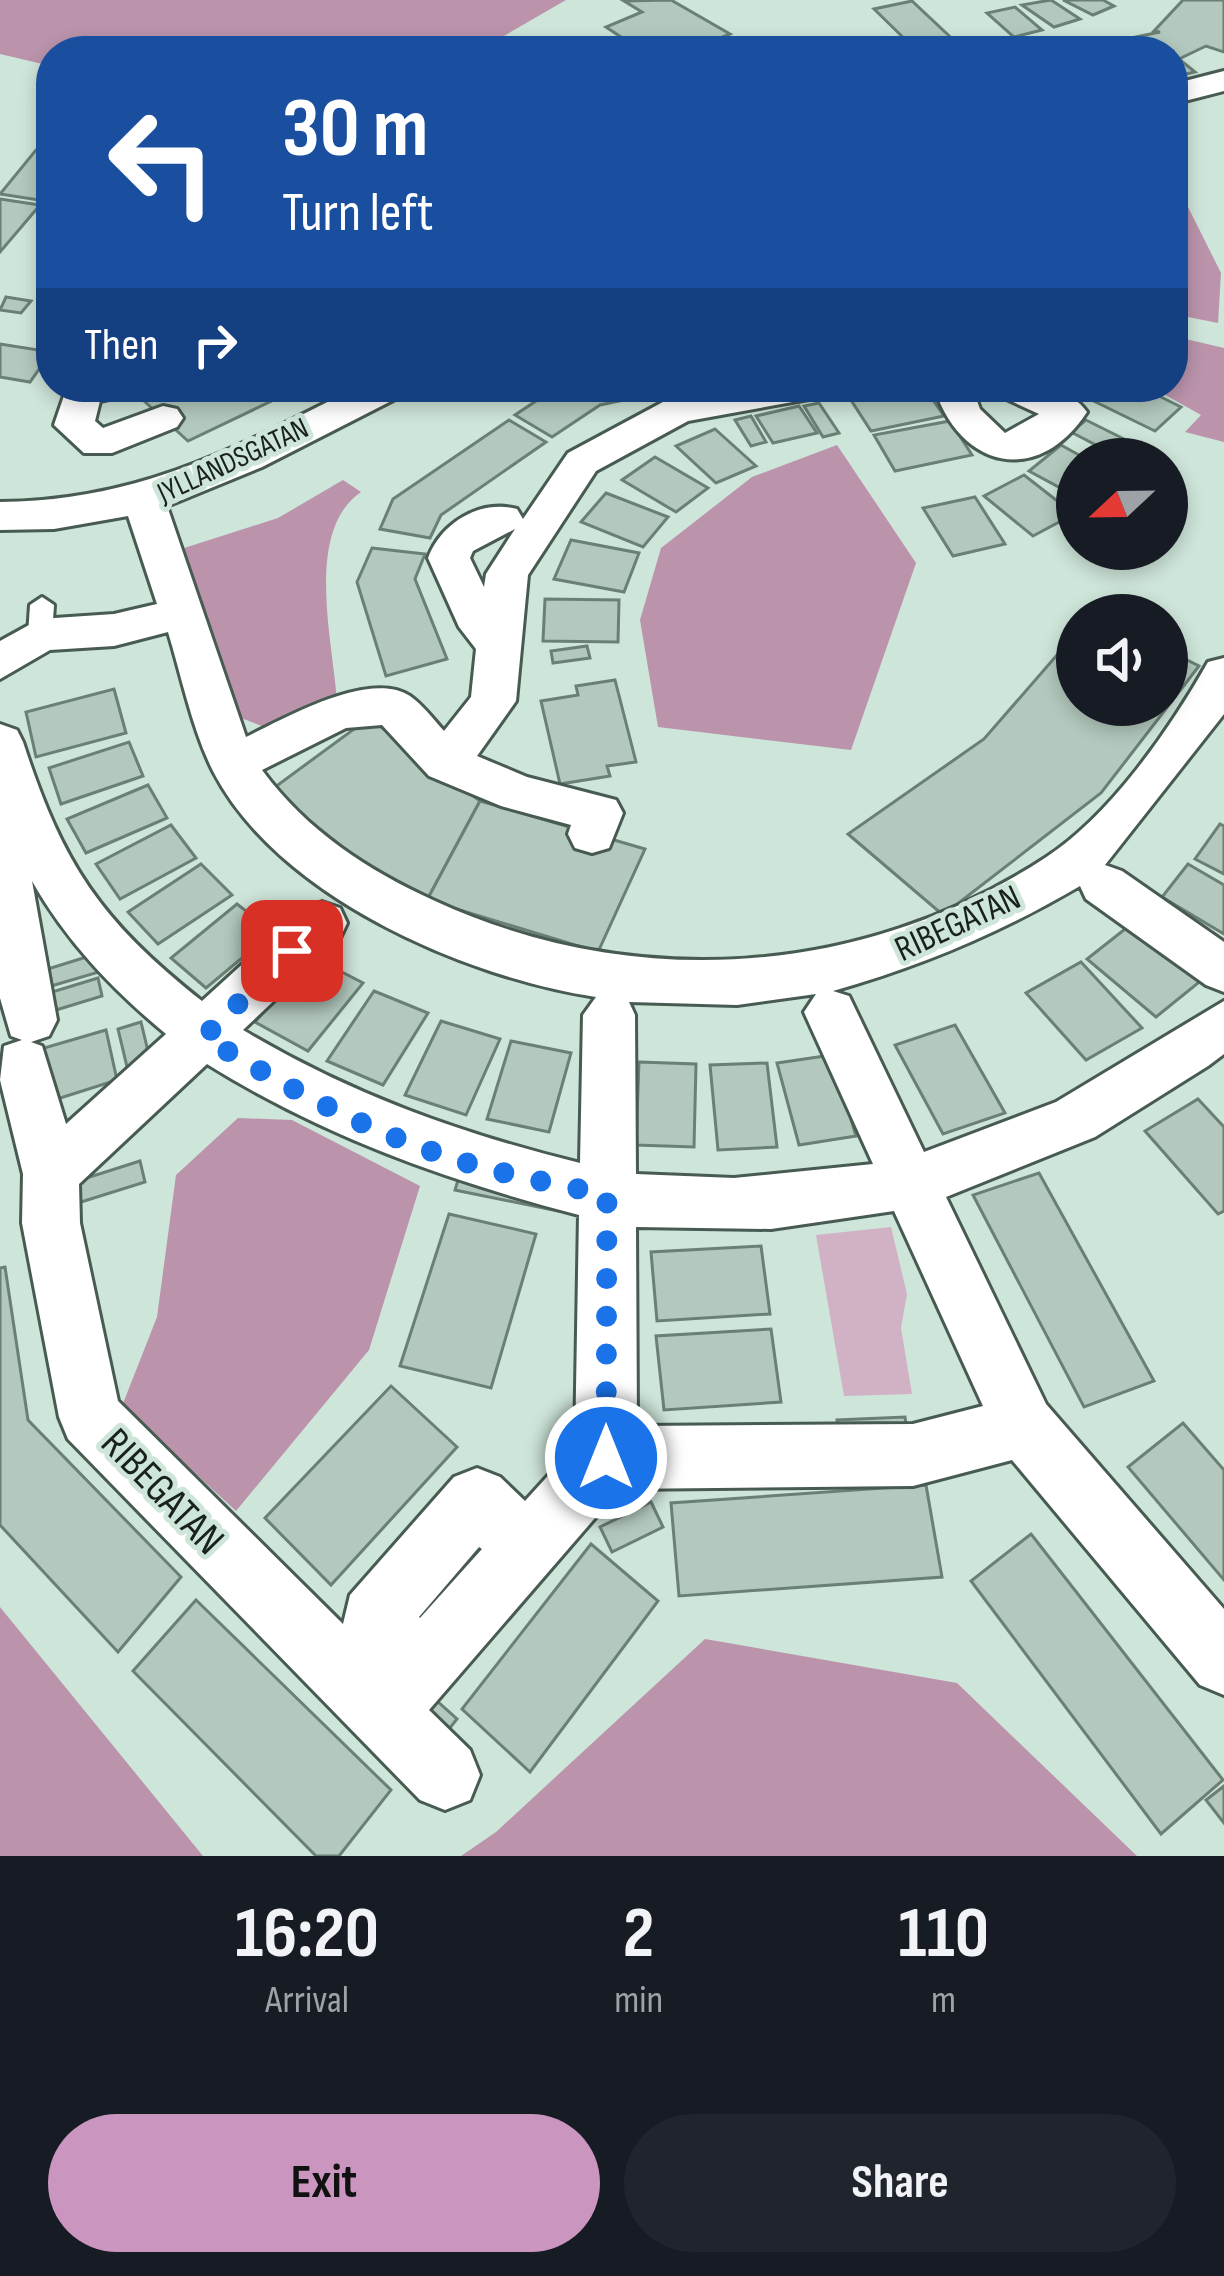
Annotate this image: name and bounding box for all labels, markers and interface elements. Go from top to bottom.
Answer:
text: 30 m [282,79,428,180]
icon: left [84,84,240,240]
text: Turn left [282,181,434,246]
icon: right [182,312,248,378]
text: Then [84,318,158,373]
street label: JYLLANDSGATAN [151,410,314,512]
north arrow [1056,438,1188,570]
map controls [1056,438,1188,726]
button: sound [1056,594,1188,726]
street label: RIBEGATAN [889,876,1027,972]
pin [241,900,343,1002]
icon: arrive [259,918,325,984]
position arrow [543,1395,669,1521]
street label: RIBEGATAN [90,1418,234,1566]
text: 16:20 [235,1891,379,1978]
text: 2 [623,1891,654,1978]
text: 110 [898,1891,989,1978]
text: Arrival [265,1977,349,2024]
text: min [614,1977,663,2024]
text: m [931,1977,956,2024]
button: Exit [48,2114,600,2252]
button: Share [624,2114,1176,2252]

